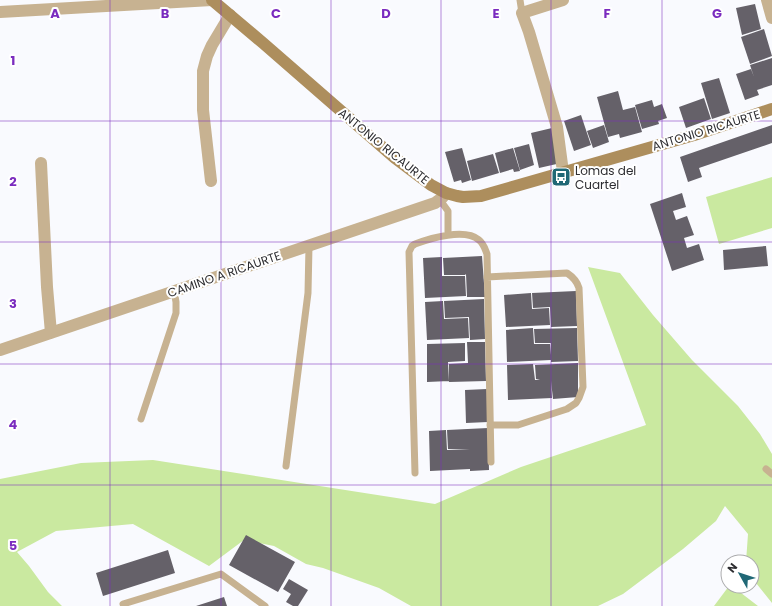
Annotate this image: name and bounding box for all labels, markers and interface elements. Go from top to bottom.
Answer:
text: A [50,4,60,23]
text: B [161,4,170,23]
text: C [271,4,281,23]
text: D [381,4,391,23]
text: E [492,4,500,23]
text: F [603,4,611,23]
text: G [712,4,722,23]
text: 1 [11,51,15,70]
street label: ANTONIO RICAURTE [335,104,433,188]
street label: ANTONIO RICAURTE [650,105,762,155]
place label: Lomas del Cuartel [575,162,636,193]
bus stop icon: Lomas del Cuartel [550,166,572,188]
text: 2 [9,172,17,191]
street label: CAMINO A RICAURTE [165,247,283,301]
text: 3 [9,294,17,313]
text: 4 [9,415,18,434]
text: 5 [9,536,17,555]
north arrow [720,554,760,594]
text: N [723,559,741,576]

